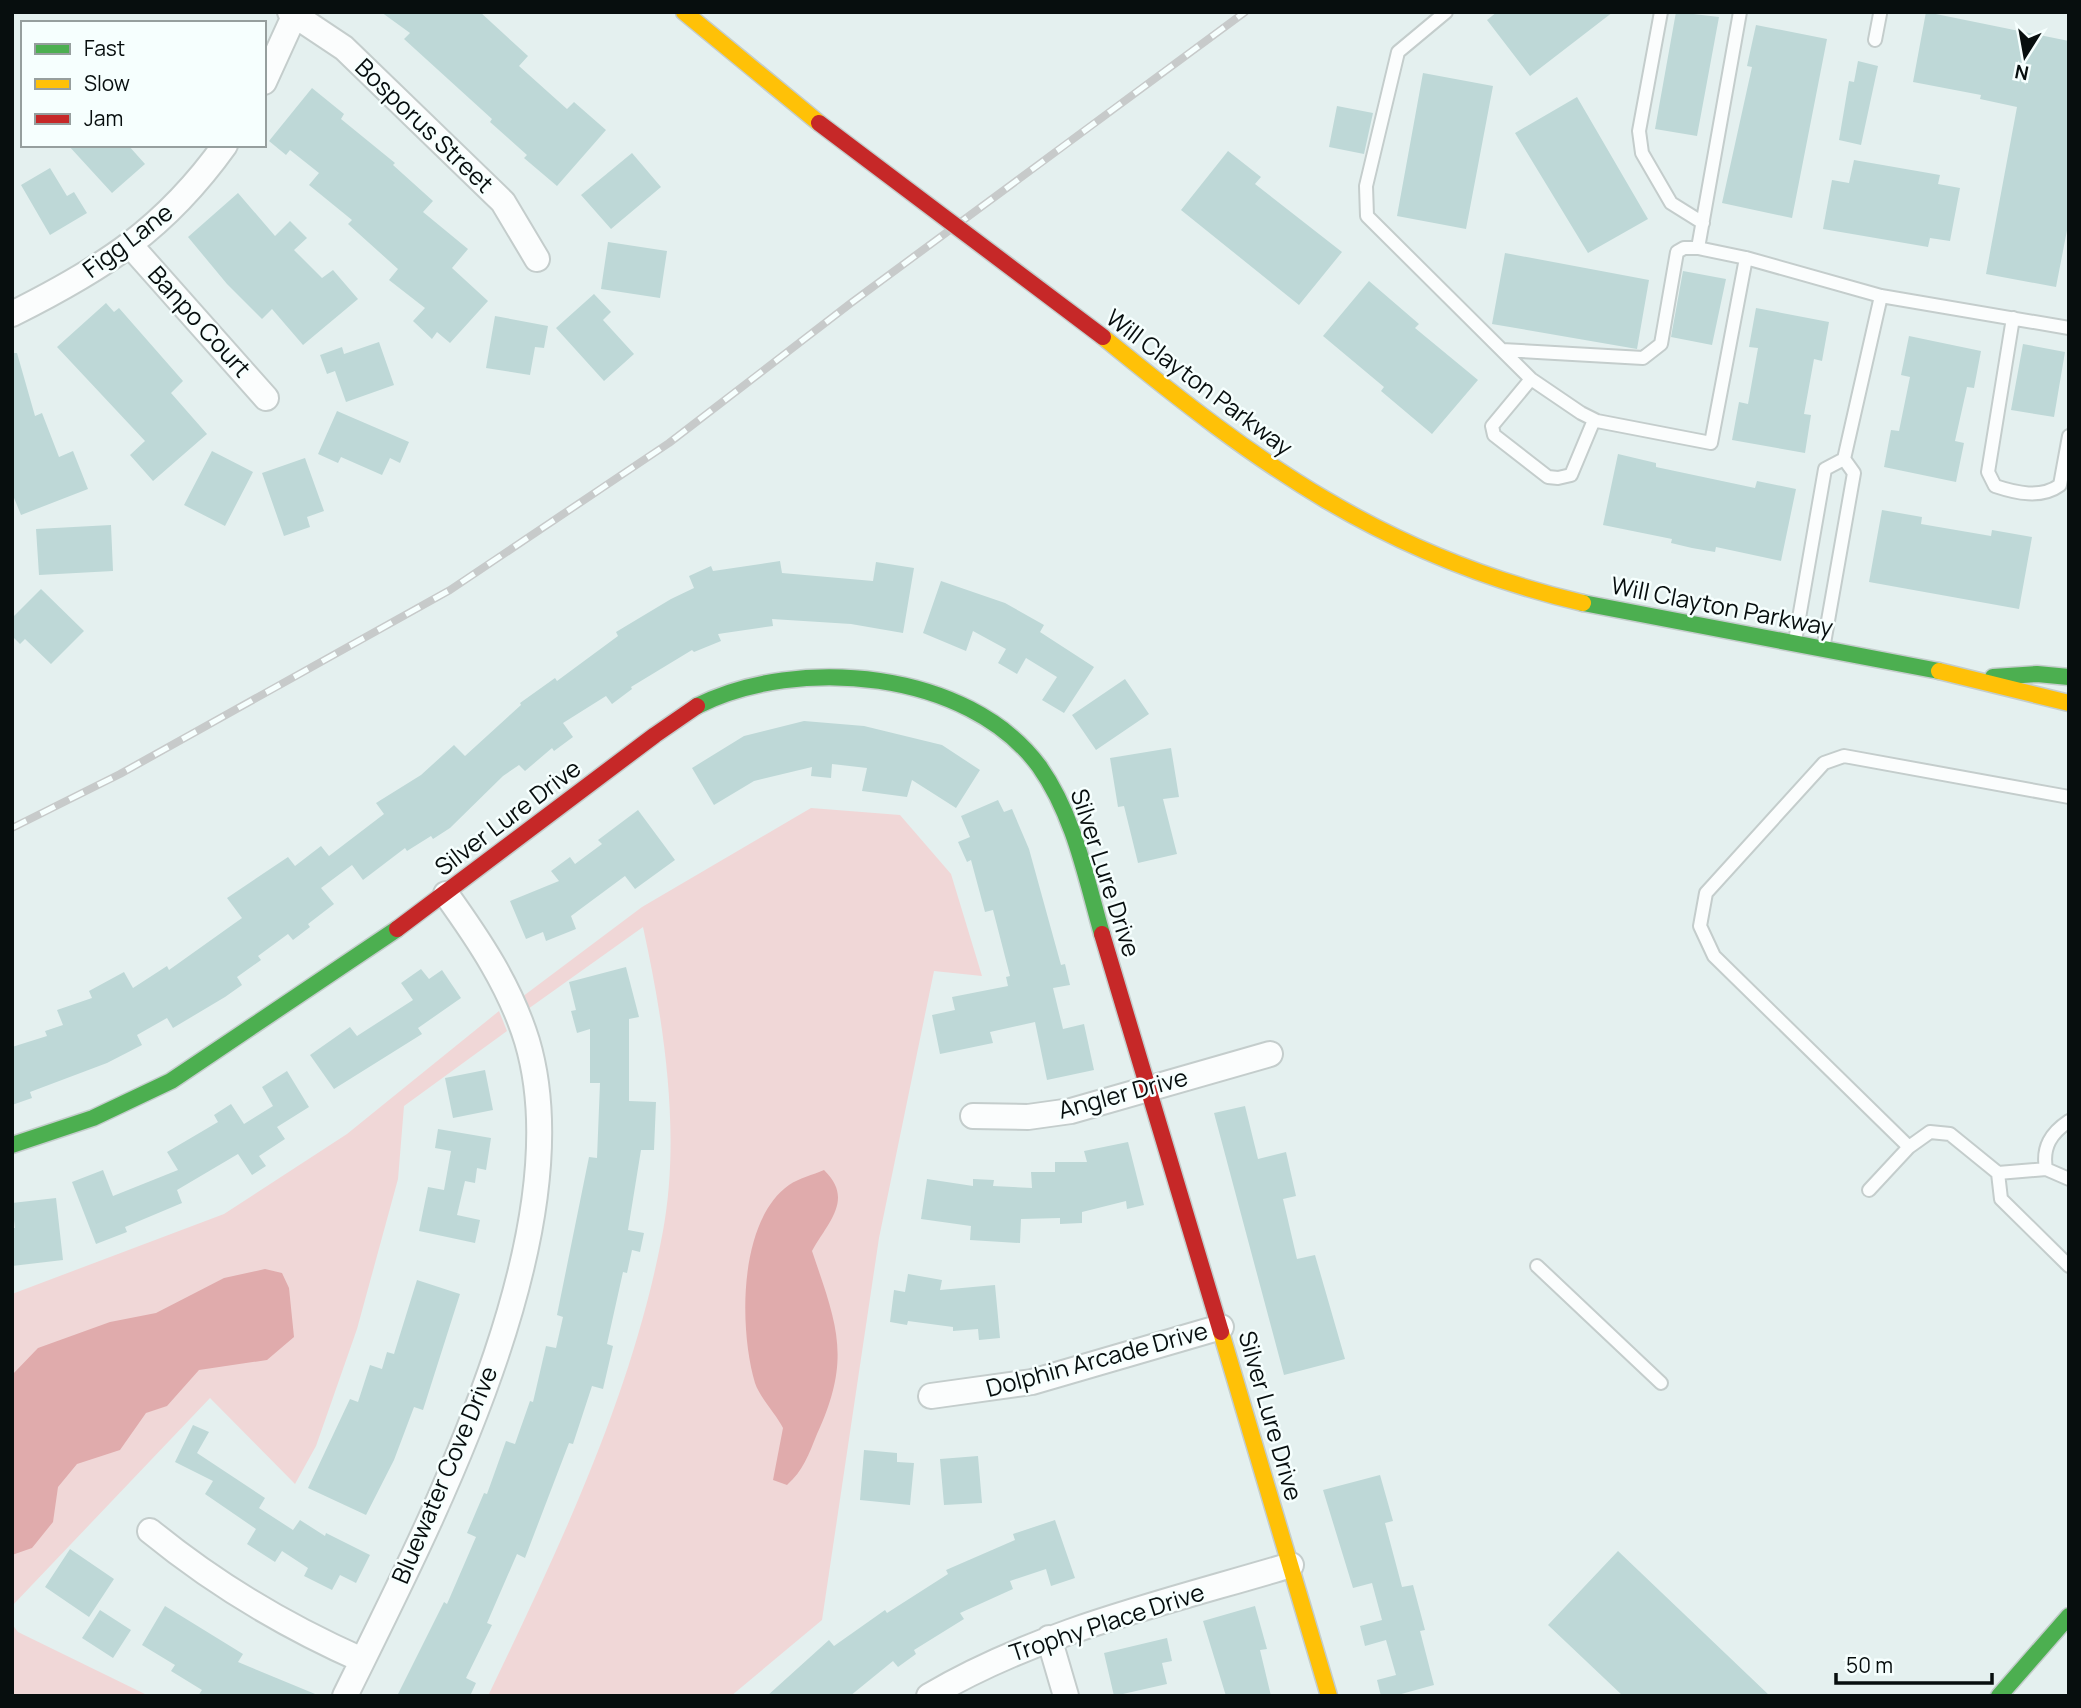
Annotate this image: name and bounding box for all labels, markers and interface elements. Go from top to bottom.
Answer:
legend [21,21,266,147]
north arrow [1990,21,2060,91]
text: Fast [84,34,125,62]
street label: Bosporus Street [349,50,501,200]
text: N [2013,59,2031,87]
text: Slow [84,69,130,97]
text: Jam [84,104,123,132]
street label: Figg Lane [75,195,179,284]
street label: Banpo Court [141,258,259,384]
street label: Will Clayton Parkway [1100,301,1300,463]
street label: Will Clayton Parkway [1608,568,1837,643]
street label: Silver Lure Drive [427,751,587,883]
street label: Silver Lure Drive [1064,784,1149,961]
street label: Angler Drive [1054,1059,1191,1126]
street label: Dolphin Arcade Drive [982,1313,1211,1404]
street label: Silver Lure Drive [1231,1327,1311,1504]
street label: Bluewater Cove Drive [383,1361,504,1588]
street label: Trophy Place Drive [1005,1575,1208,1669]
scale bar [1836,1642,1992,1686]
text: 50 m [1846,1651,1893,1679]

